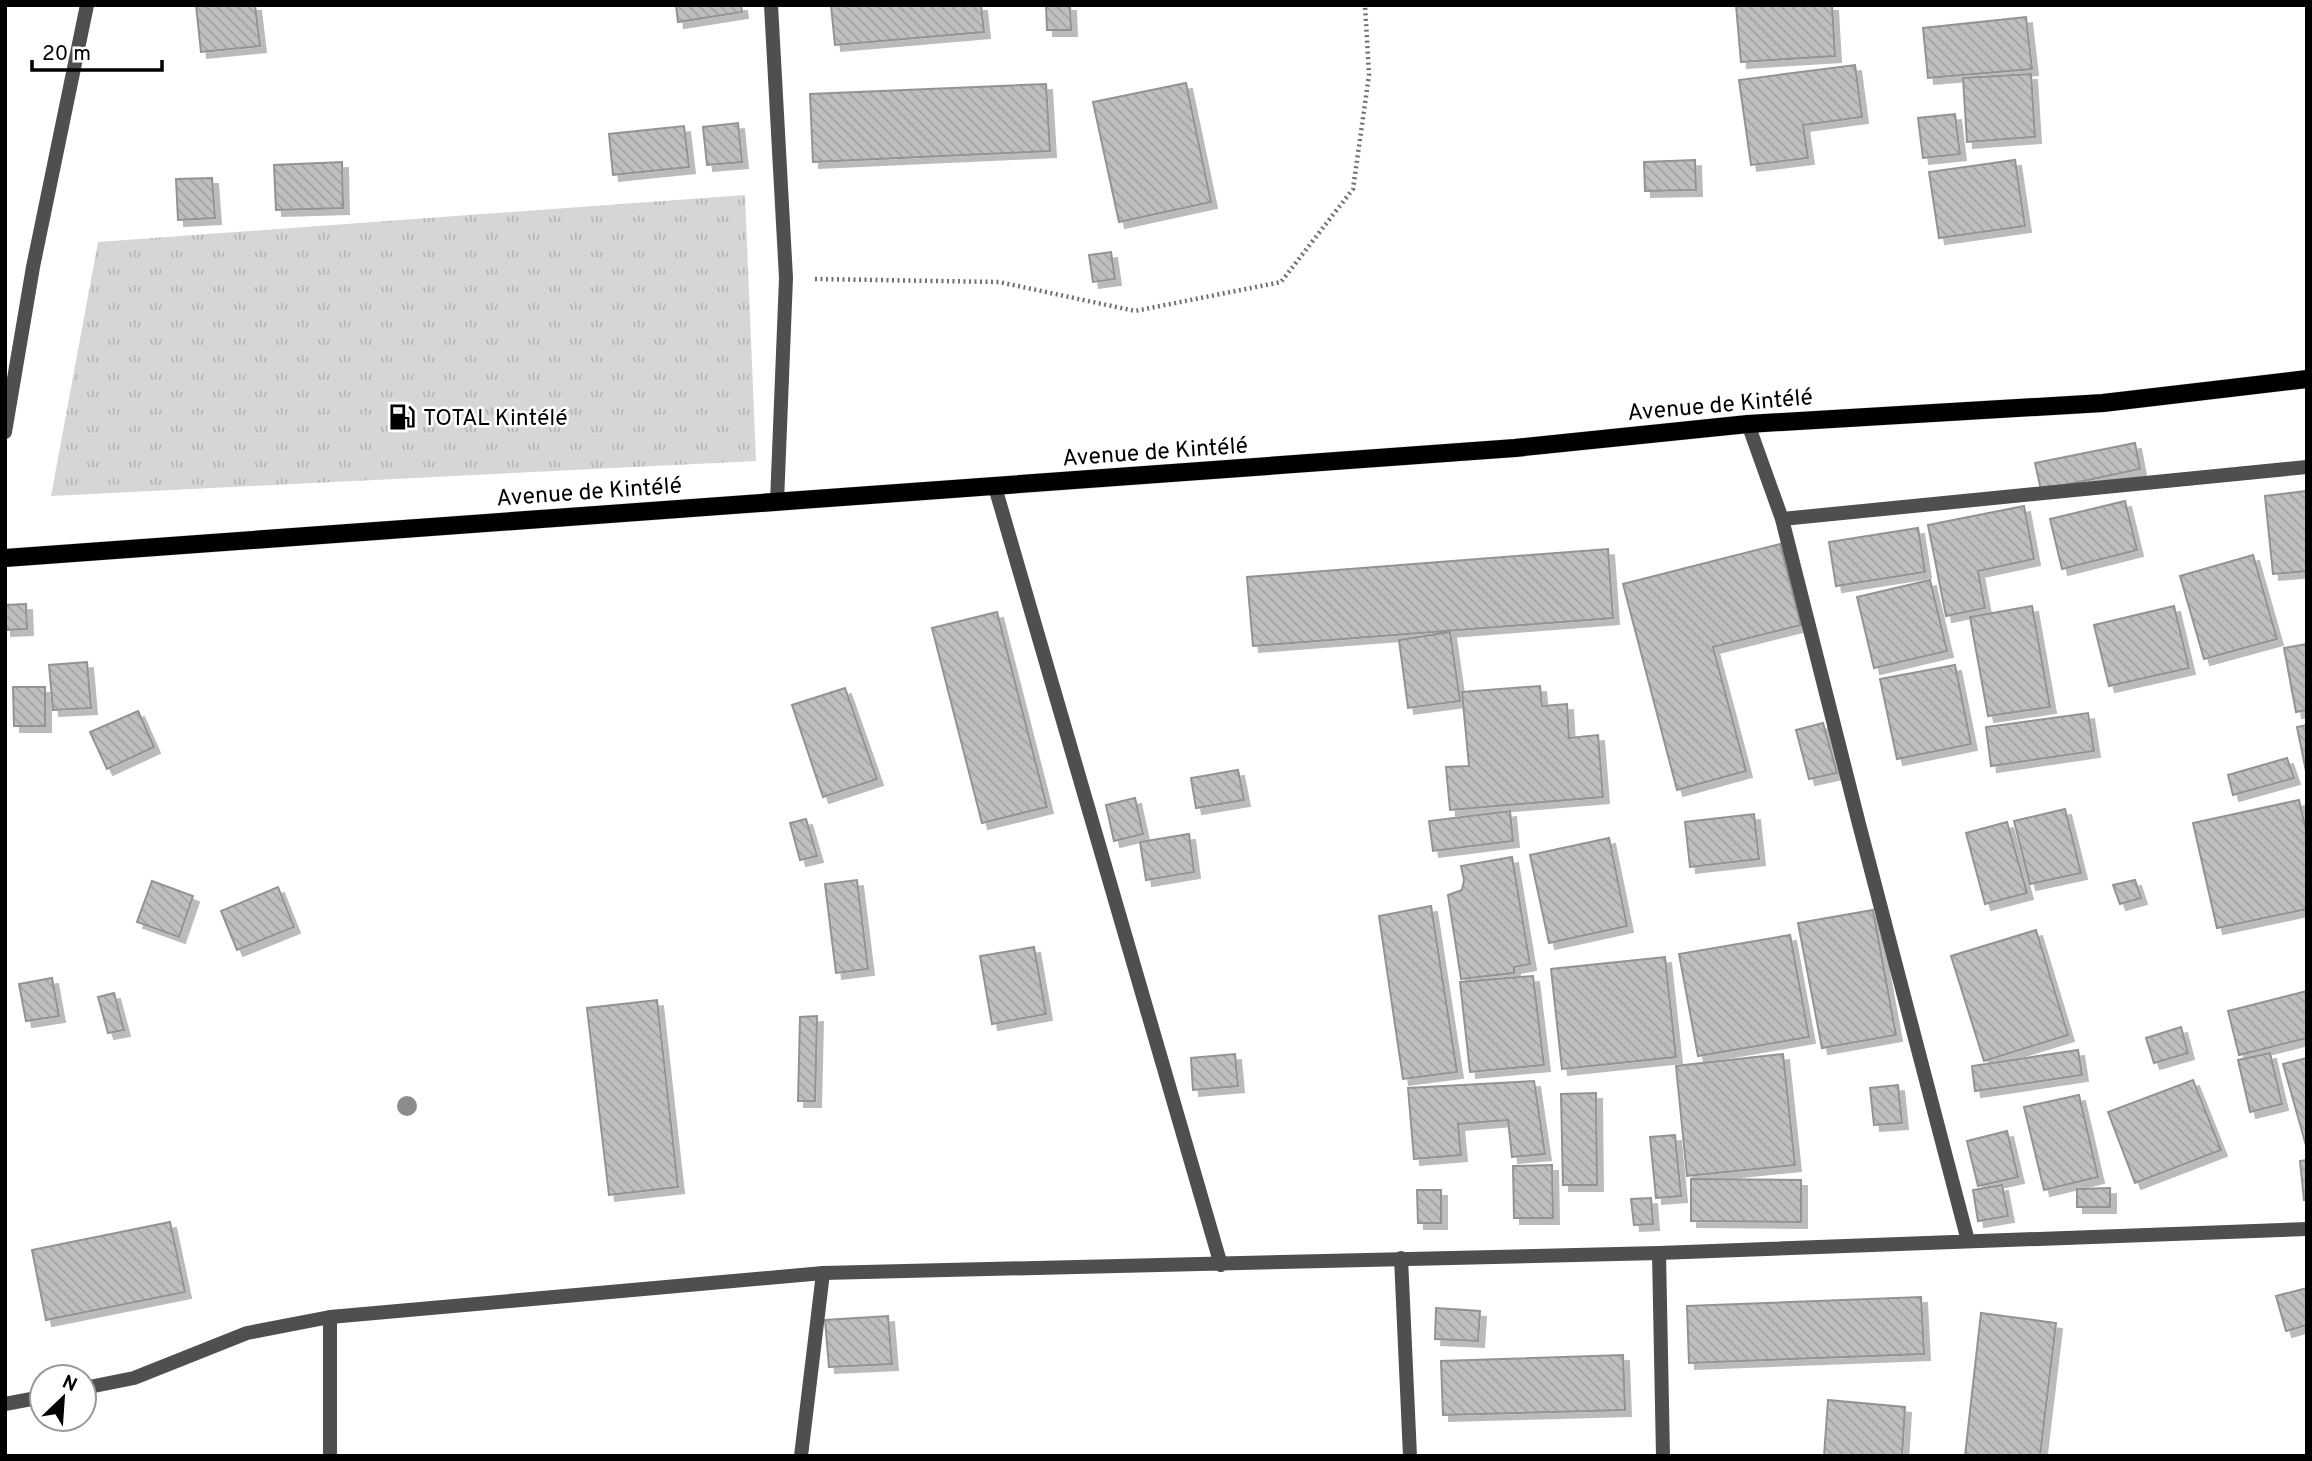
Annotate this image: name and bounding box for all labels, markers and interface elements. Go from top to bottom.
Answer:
scale bar [32,28,161,72]
text: 20 m [42,41,91,68]
street label: Avenue de Kintélé [1626,384,1814,429]
fuel station icon: TOTAL Kintélé [387,402,417,432]
place label: TOTAL Kintélé [423,405,568,434]
street label: Avenue de Kintélé [1061,433,1249,474]
street label: Avenue de Kintélé [495,473,683,514]
north arrow [28,1363,98,1433]
text: N [58,1371,81,1398]

